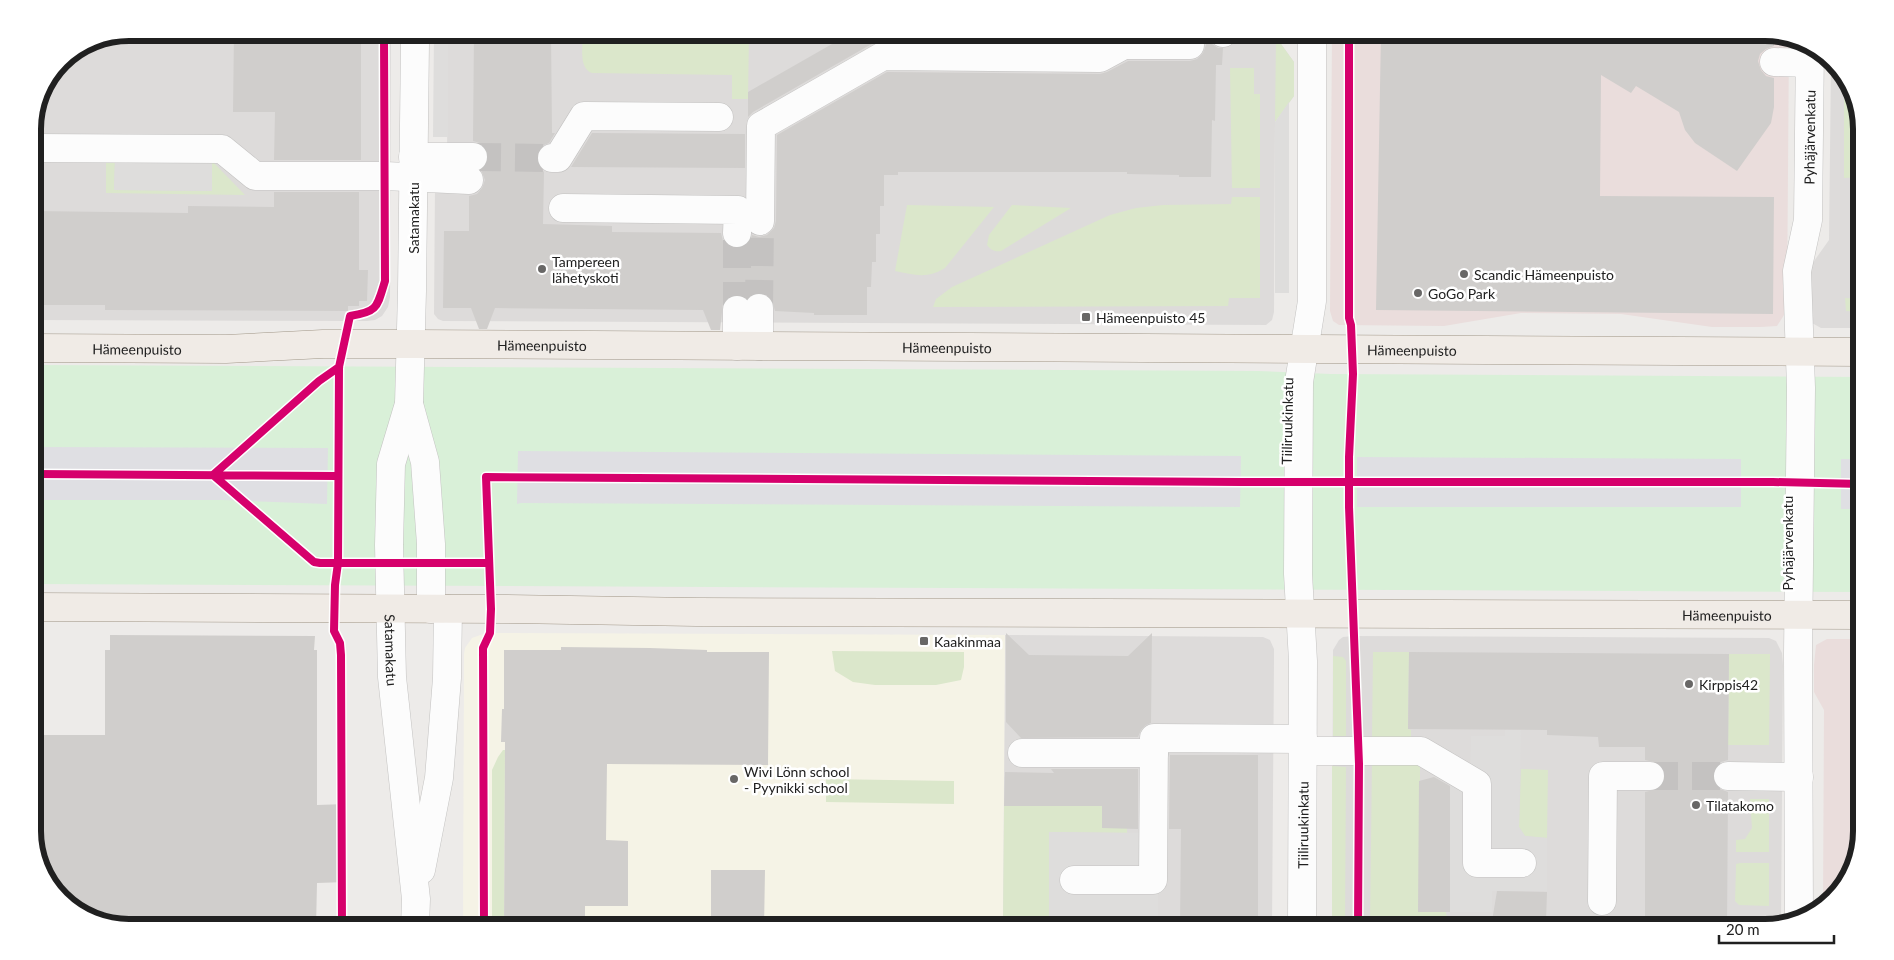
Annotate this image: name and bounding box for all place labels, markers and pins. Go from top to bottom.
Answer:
place label: Tampereen lähetyskoti [552,253,620,286]
marker: Tampereen lähetyskoti [536,263,548,275]
place label: Scandic Hämeenpuisto [1474,266,1614,283]
marker: Scandic Hämeenpuisto [1458,268,1470,280]
place label: GoGo Park [1428,285,1496,302]
marker: GoGo Park [1412,287,1424,299]
place label: Hämeenpuisto 45 [1096,309,1205,326]
marker: Hämeenpuisto 45 [1080,311,1092,323]
place label: Kaakinmaa [934,633,1001,650]
marker: Kaakinmaa [918,635,930,647]
place label: Kirppis42 [1699,676,1758,693]
marker: Kirppis42 [1683,678,1695,690]
place label: Wivi Lönn school - Pyynikki school [744,763,850,796]
marker: Wivi Lönn school - Pyynikki school [728,773,740,785]
place label: Tilatakomo [1706,797,1774,814]
marker: Tilatakomo [1690,799,1702,811]

